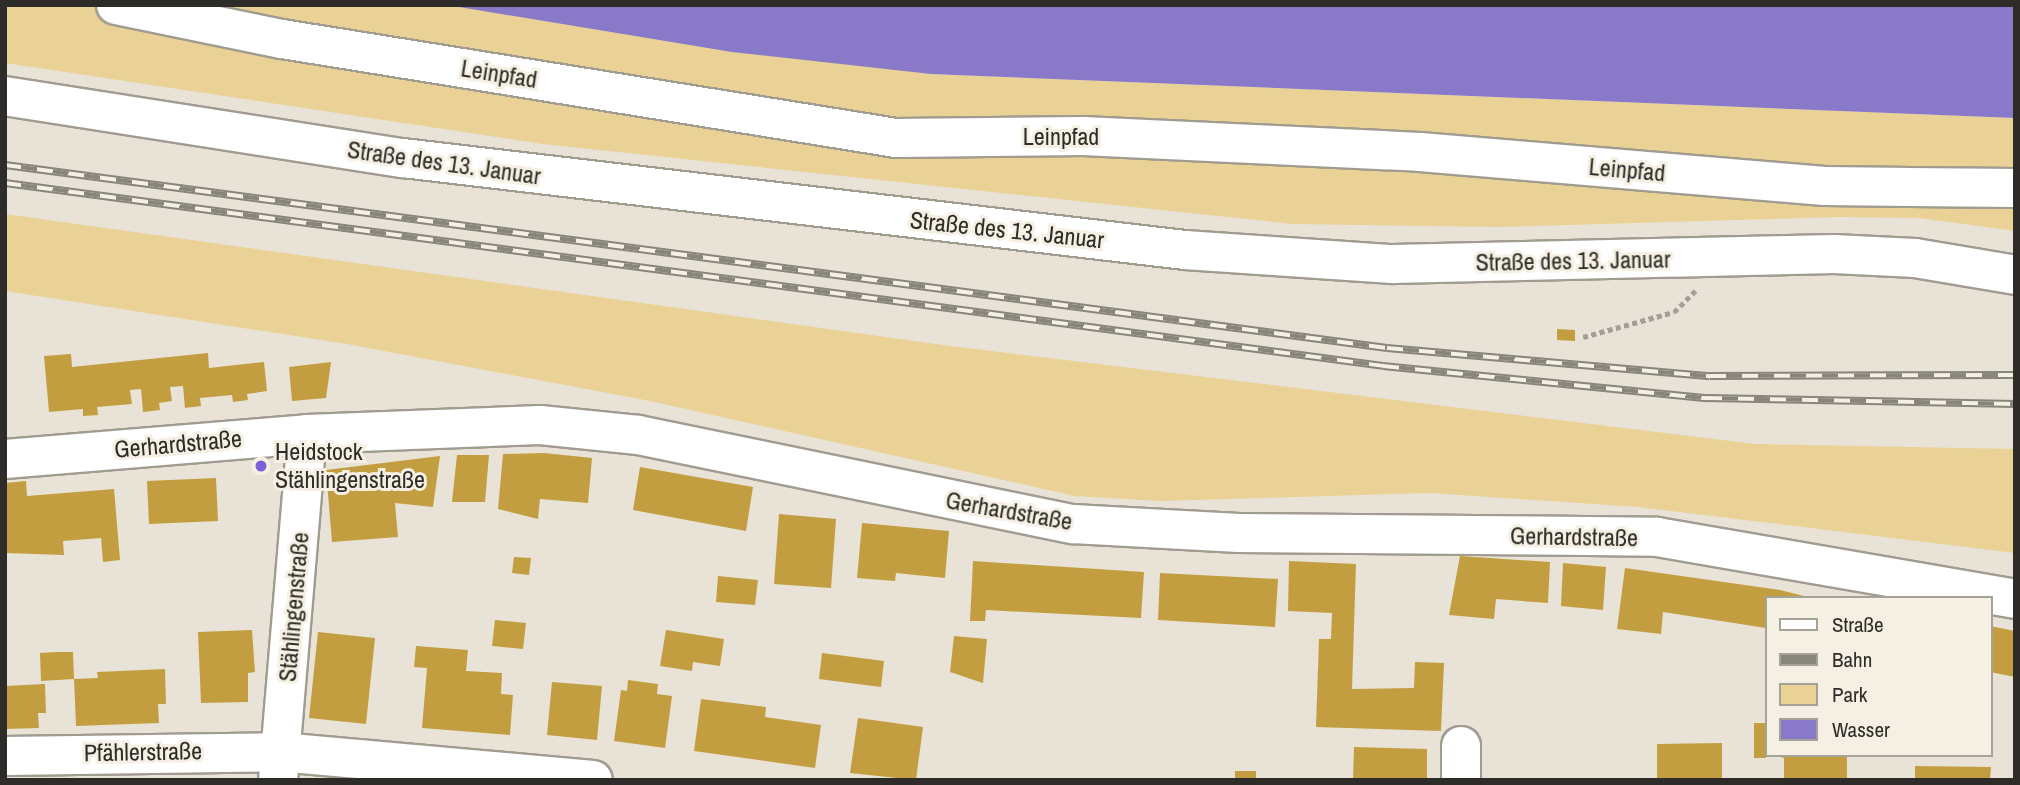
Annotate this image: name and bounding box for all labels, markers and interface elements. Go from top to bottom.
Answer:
street label: Leinpfad [459,54,539,94]
street label: Leinpfad [1023,123,1099,151]
street label: Straße des 13. Januar [346,135,542,191]
street label: Leinpfad [1588,152,1666,188]
street label: Straße des 13. Januar [909,206,1105,254]
street label: Straße des 13. Januar [1475,245,1671,277]
street label: Gerhardstraße [113,424,243,464]
place label: Heidstock Stählingenstraße [275,438,425,494]
marker: Heidstock Stählingenstraße [253,458,269,474]
street label: Gerhardstraße [943,486,1075,536]
street label: Gerhardstraße [1510,521,1638,553]
street label: Stählingenstraße [273,531,315,683]
legend [1764,596,1992,757]
text: Straße [1832,610,1884,639]
text: Bahn [1832,645,1872,674]
text: Park [1832,680,1867,709]
text: Wasser [1832,715,1890,744]
street label: Pfählerstraße [84,737,202,767]

